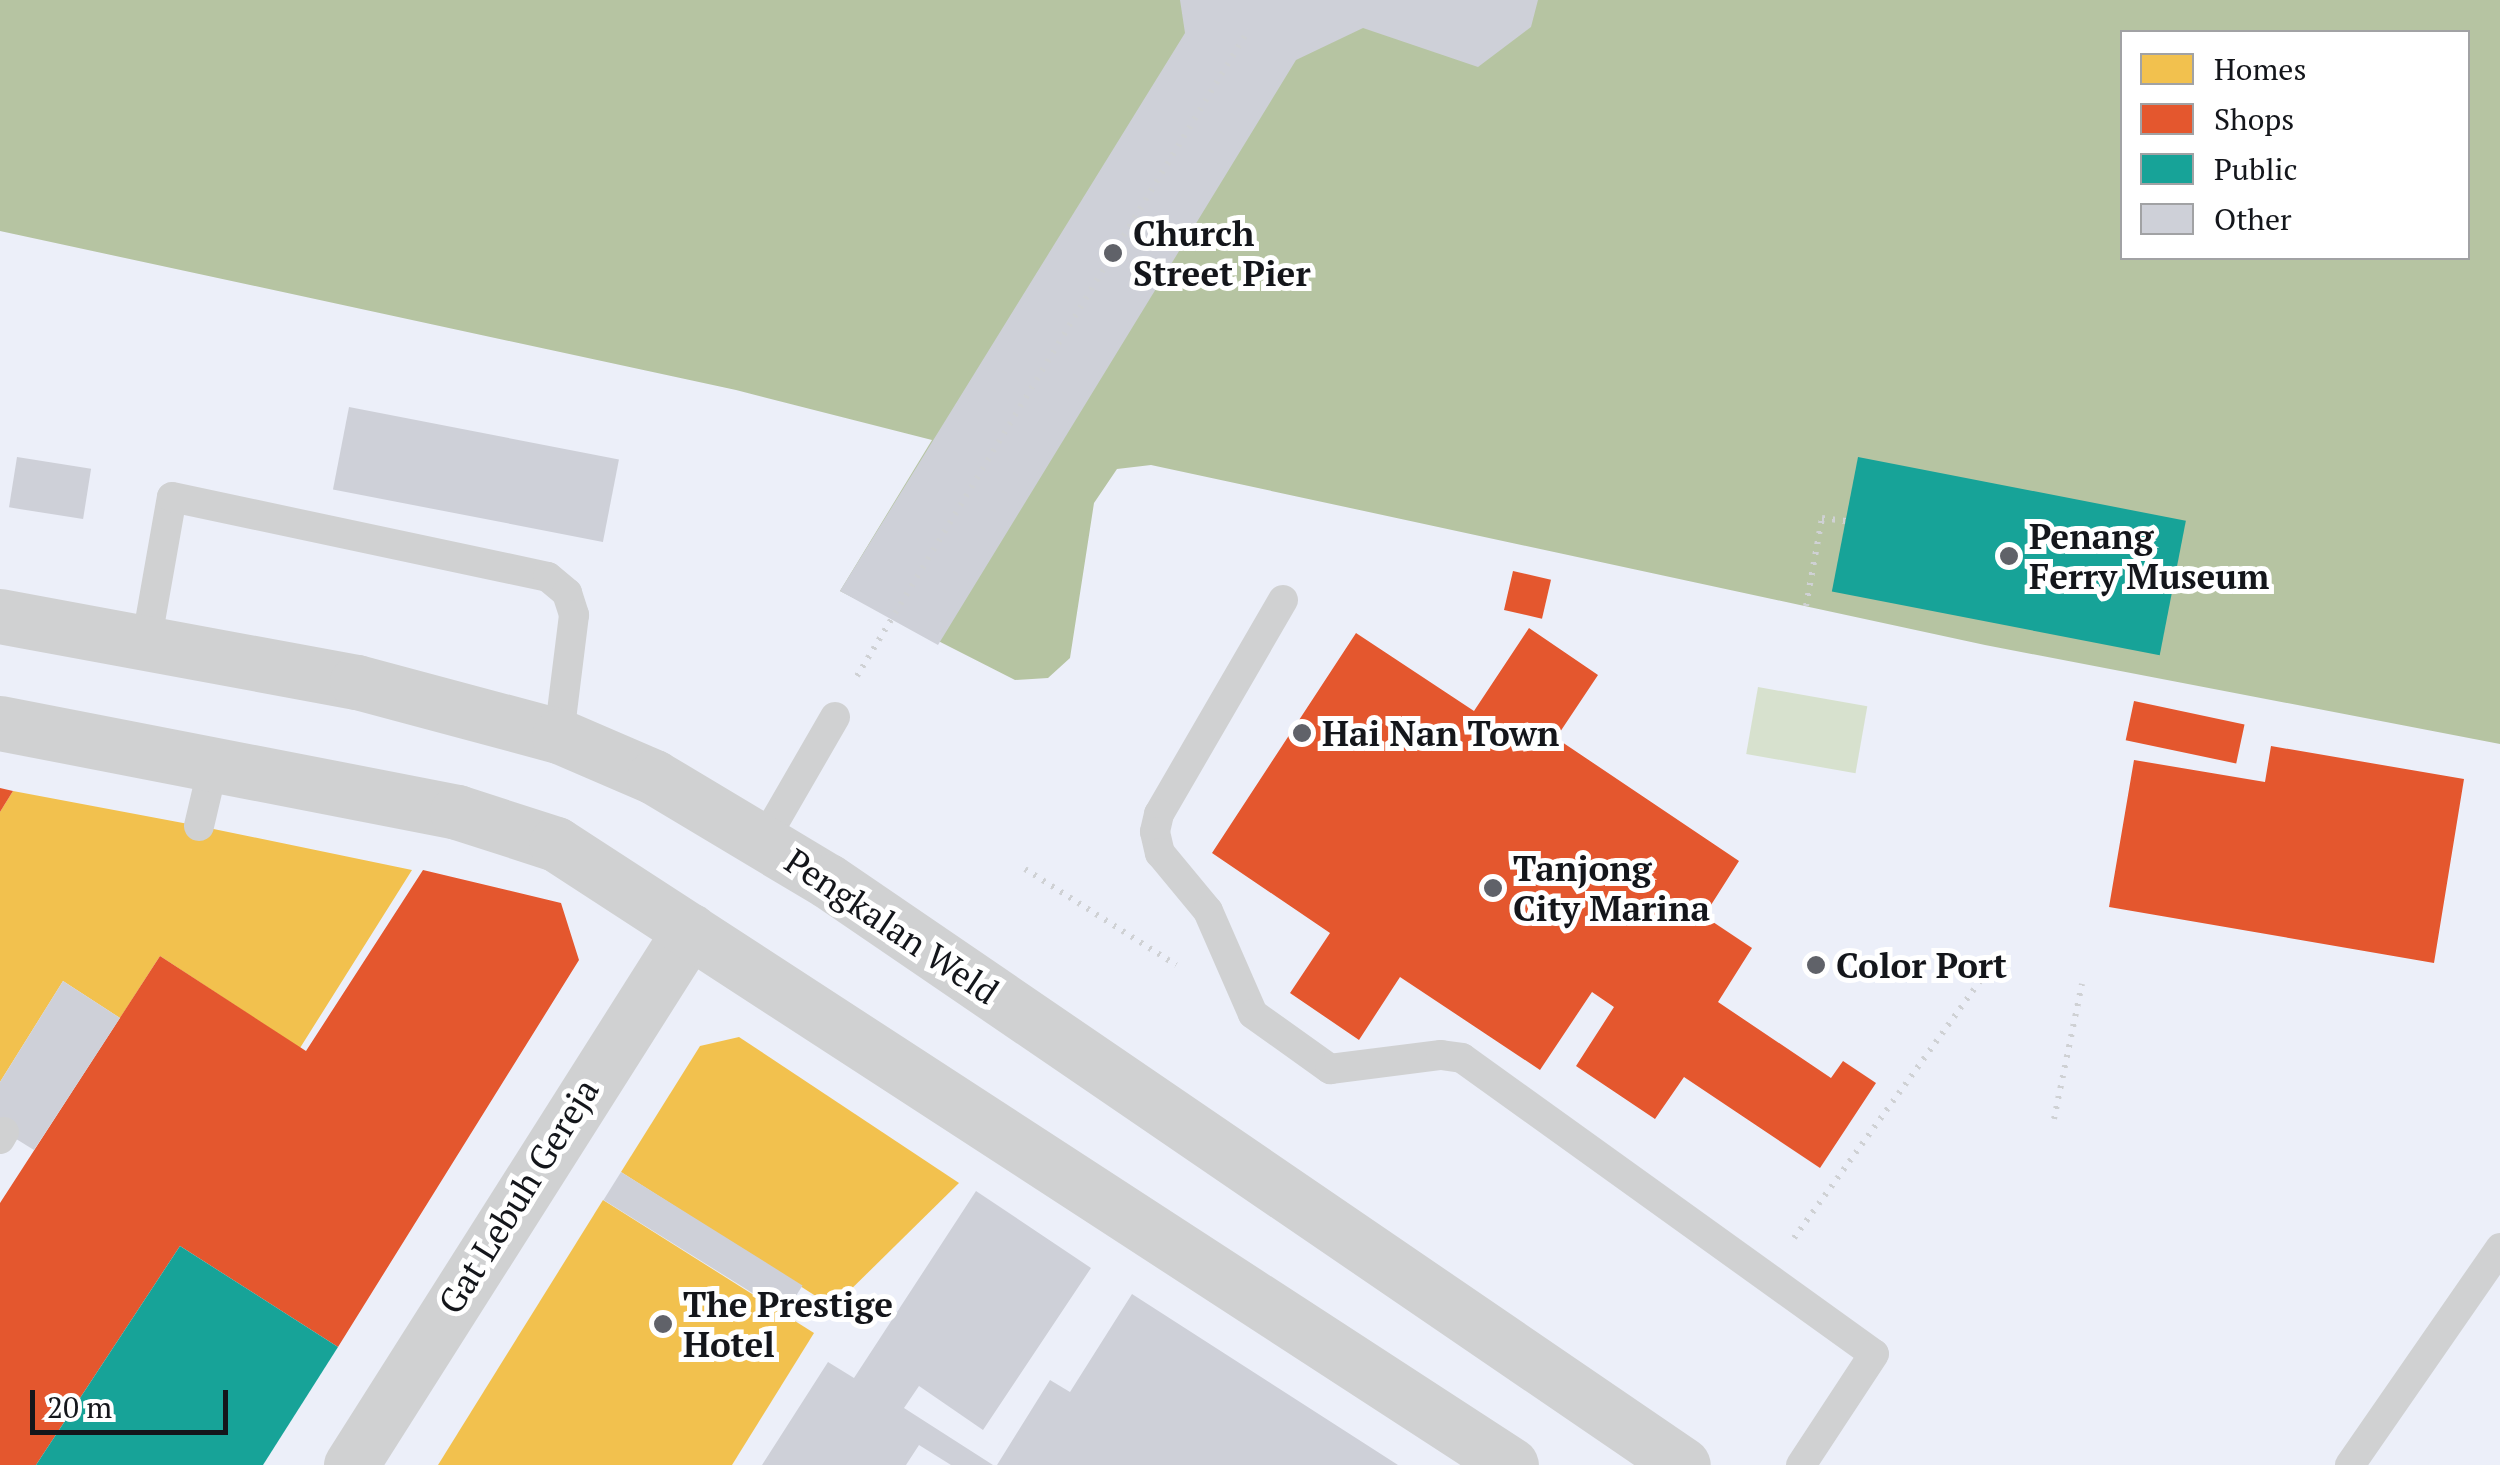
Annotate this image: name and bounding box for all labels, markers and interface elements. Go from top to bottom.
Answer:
legend [2120,30,2470,260]
text: Homes [2214,49,2306,89]
text: Shops [2214,99,2294,139]
text: Public [2214,149,2297,189]
text: Other [2214,199,2292,239]
place label: Church Street Pier [1133,212,1310,294]
marker: Church Street Pier [1102,242,1124,264]
place label: Penang Ferry Museum [2029,515,2269,597]
marker: Penang Ferry Museum [1998,545,2020,567]
place label: Hai Nan Town [1322,712,1559,754]
marker: Hai Nan Town [1291,722,1313,744]
street label: Pengkalan Weld [778,839,1006,1013]
place label: Tanjong City Marina [1513,847,1710,929]
marker: Tanjong City Marina [1482,877,1504,899]
place label: Color Port [1836,944,2007,986]
marker: Color Port [1805,954,1827,976]
street label: Gat Lebuh Gereja [429,1071,607,1321]
place label: The Prestige Hotel [683,1283,893,1365]
marker: The Prestige Hotel [652,1313,674,1335]
scale bar [35,1370,232,1432]
text: 20 m [47,1387,112,1427]

